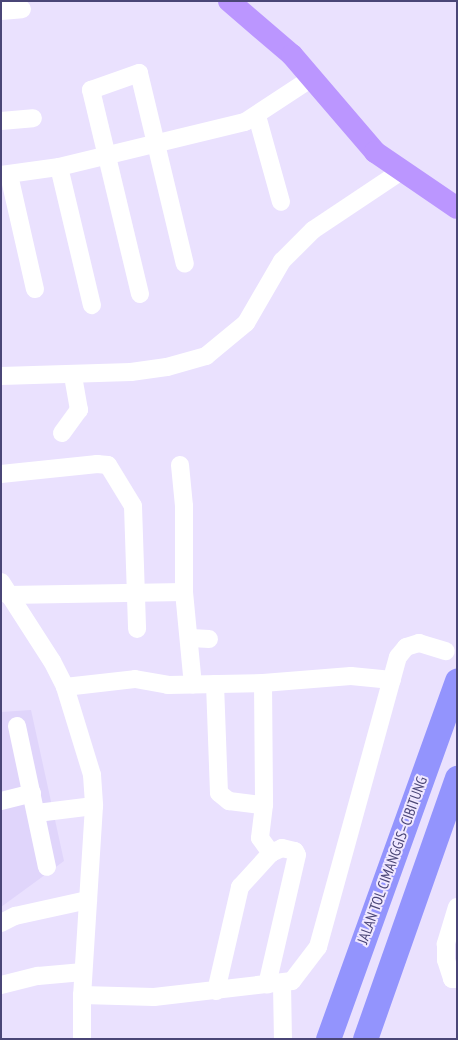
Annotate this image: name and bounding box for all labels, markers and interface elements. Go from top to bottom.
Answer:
street label: JALAN TOL CIMANGGIS–CIBITUNG [353,773,431,947]

